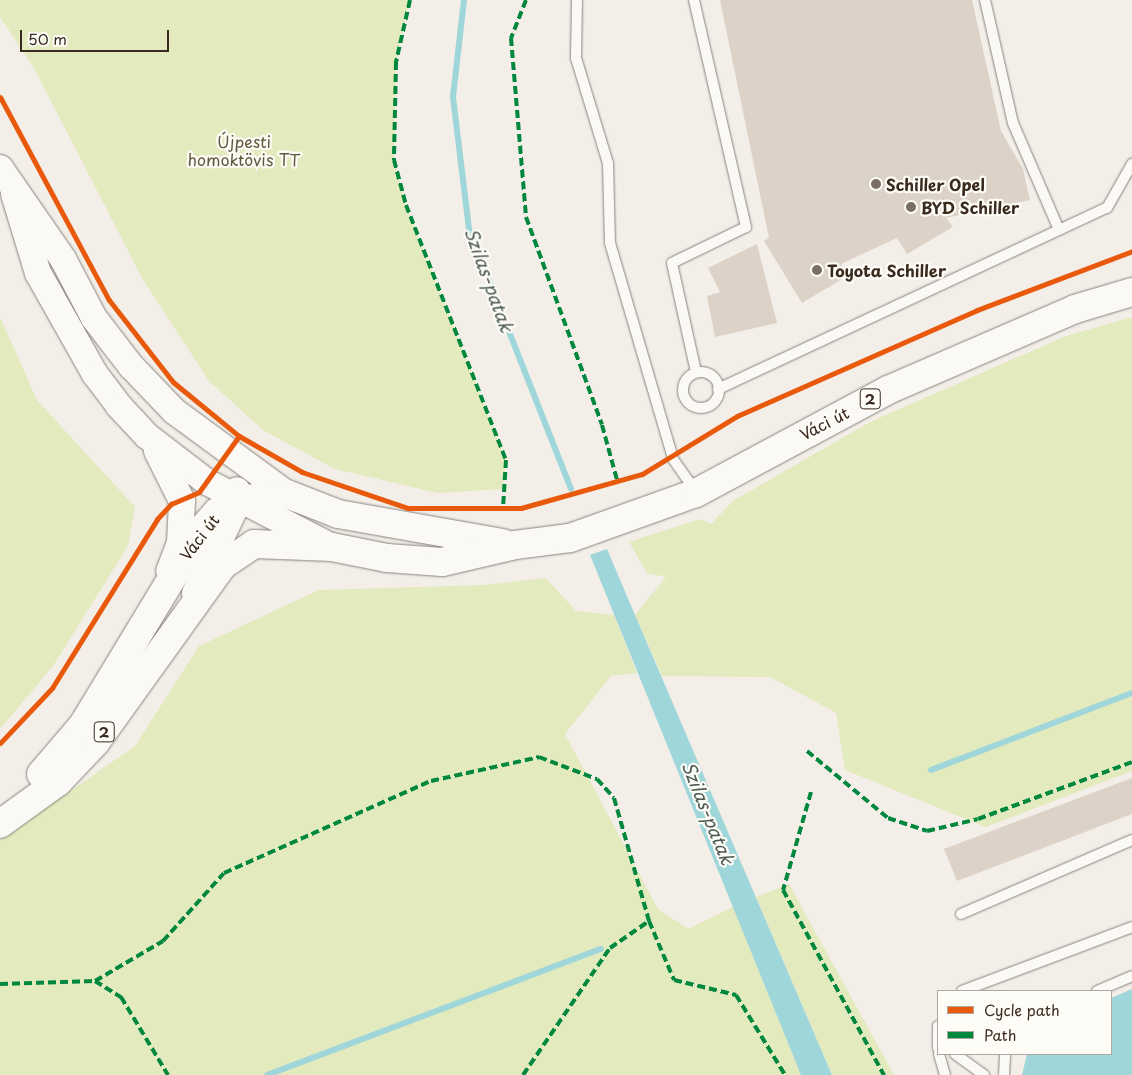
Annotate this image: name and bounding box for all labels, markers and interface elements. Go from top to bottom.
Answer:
scale bar [22,20,171,52]
text: 50 m [28,27,67,50]
park label: Újpesti homoktövis TT [188,131,300,169]
place label: Schiller Opel [886,174,987,194]
marker: Schiller Opel [870,178,882,190]
place label: BYD Schiller [921,197,1019,217]
marker: BYD Schiller [905,201,917,213]
water label: Szilas-patak [460,225,518,335]
place label: Toyota Schiller [827,260,946,280]
marker: Toyota Schiller [811,264,823,276]
road number: 2 [859,386,881,412]
street label: Váci út [796,402,852,444]
street label: Váci út [175,510,223,564]
road number: 2 [93,720,115,744]
water label: Szilas-patak [677,758,739,868]
legend [937,990,1112,1055]
text: Cycle path [984,998,1060,1021]
text: Path [984,1023,1016,1046]

